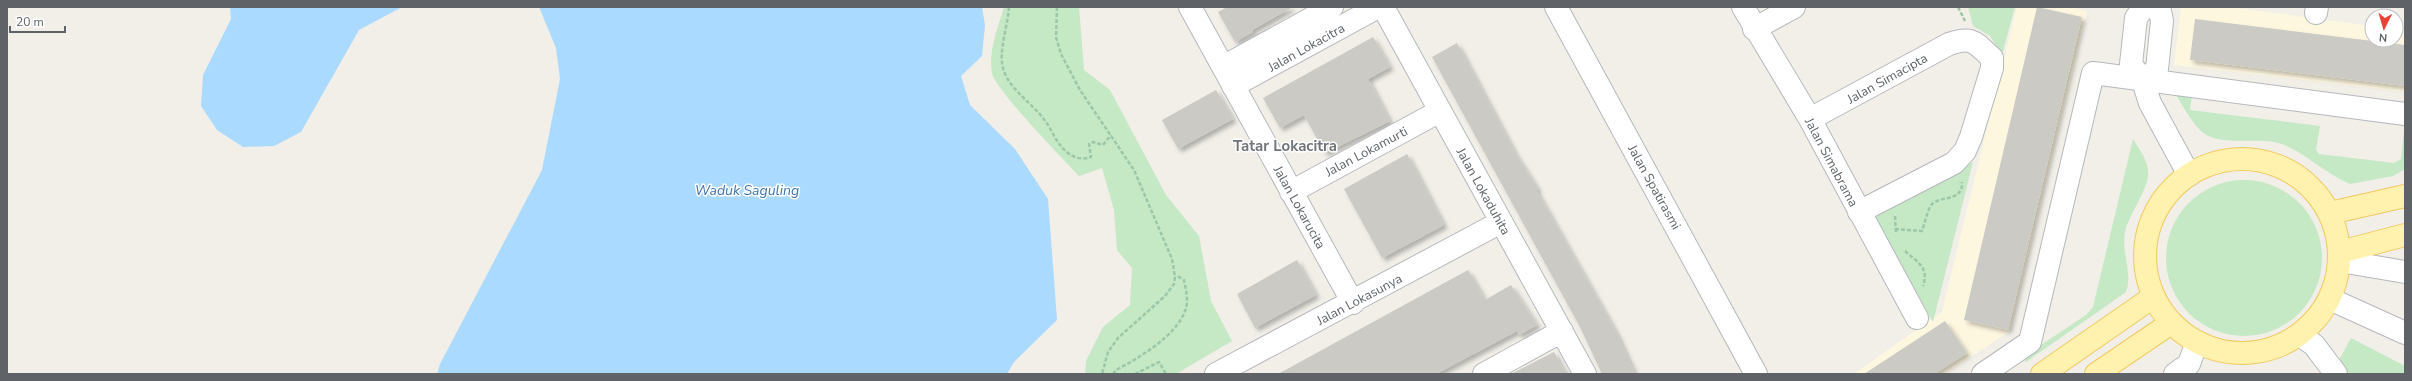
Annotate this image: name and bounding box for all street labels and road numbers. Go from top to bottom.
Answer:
street label: Jalan Lokacitra [1264,19,1348,77]
street label: Jalan Simacipta [1843,49,1931,109]
street label: Jalan Simabrama [1800,114,1862,210]
street label: Jalan Lokamurti [1321,123,1411,182]
street label: Jalan Spatirasmi [1623,141,1685,233]
street label: Jalan Lokaduhita [1451,144,1514,238]
street label: Jalan Lokarucita [1268,162,1329,252]
street label: Jalan Lokasunya [1313,270,1405,330]

